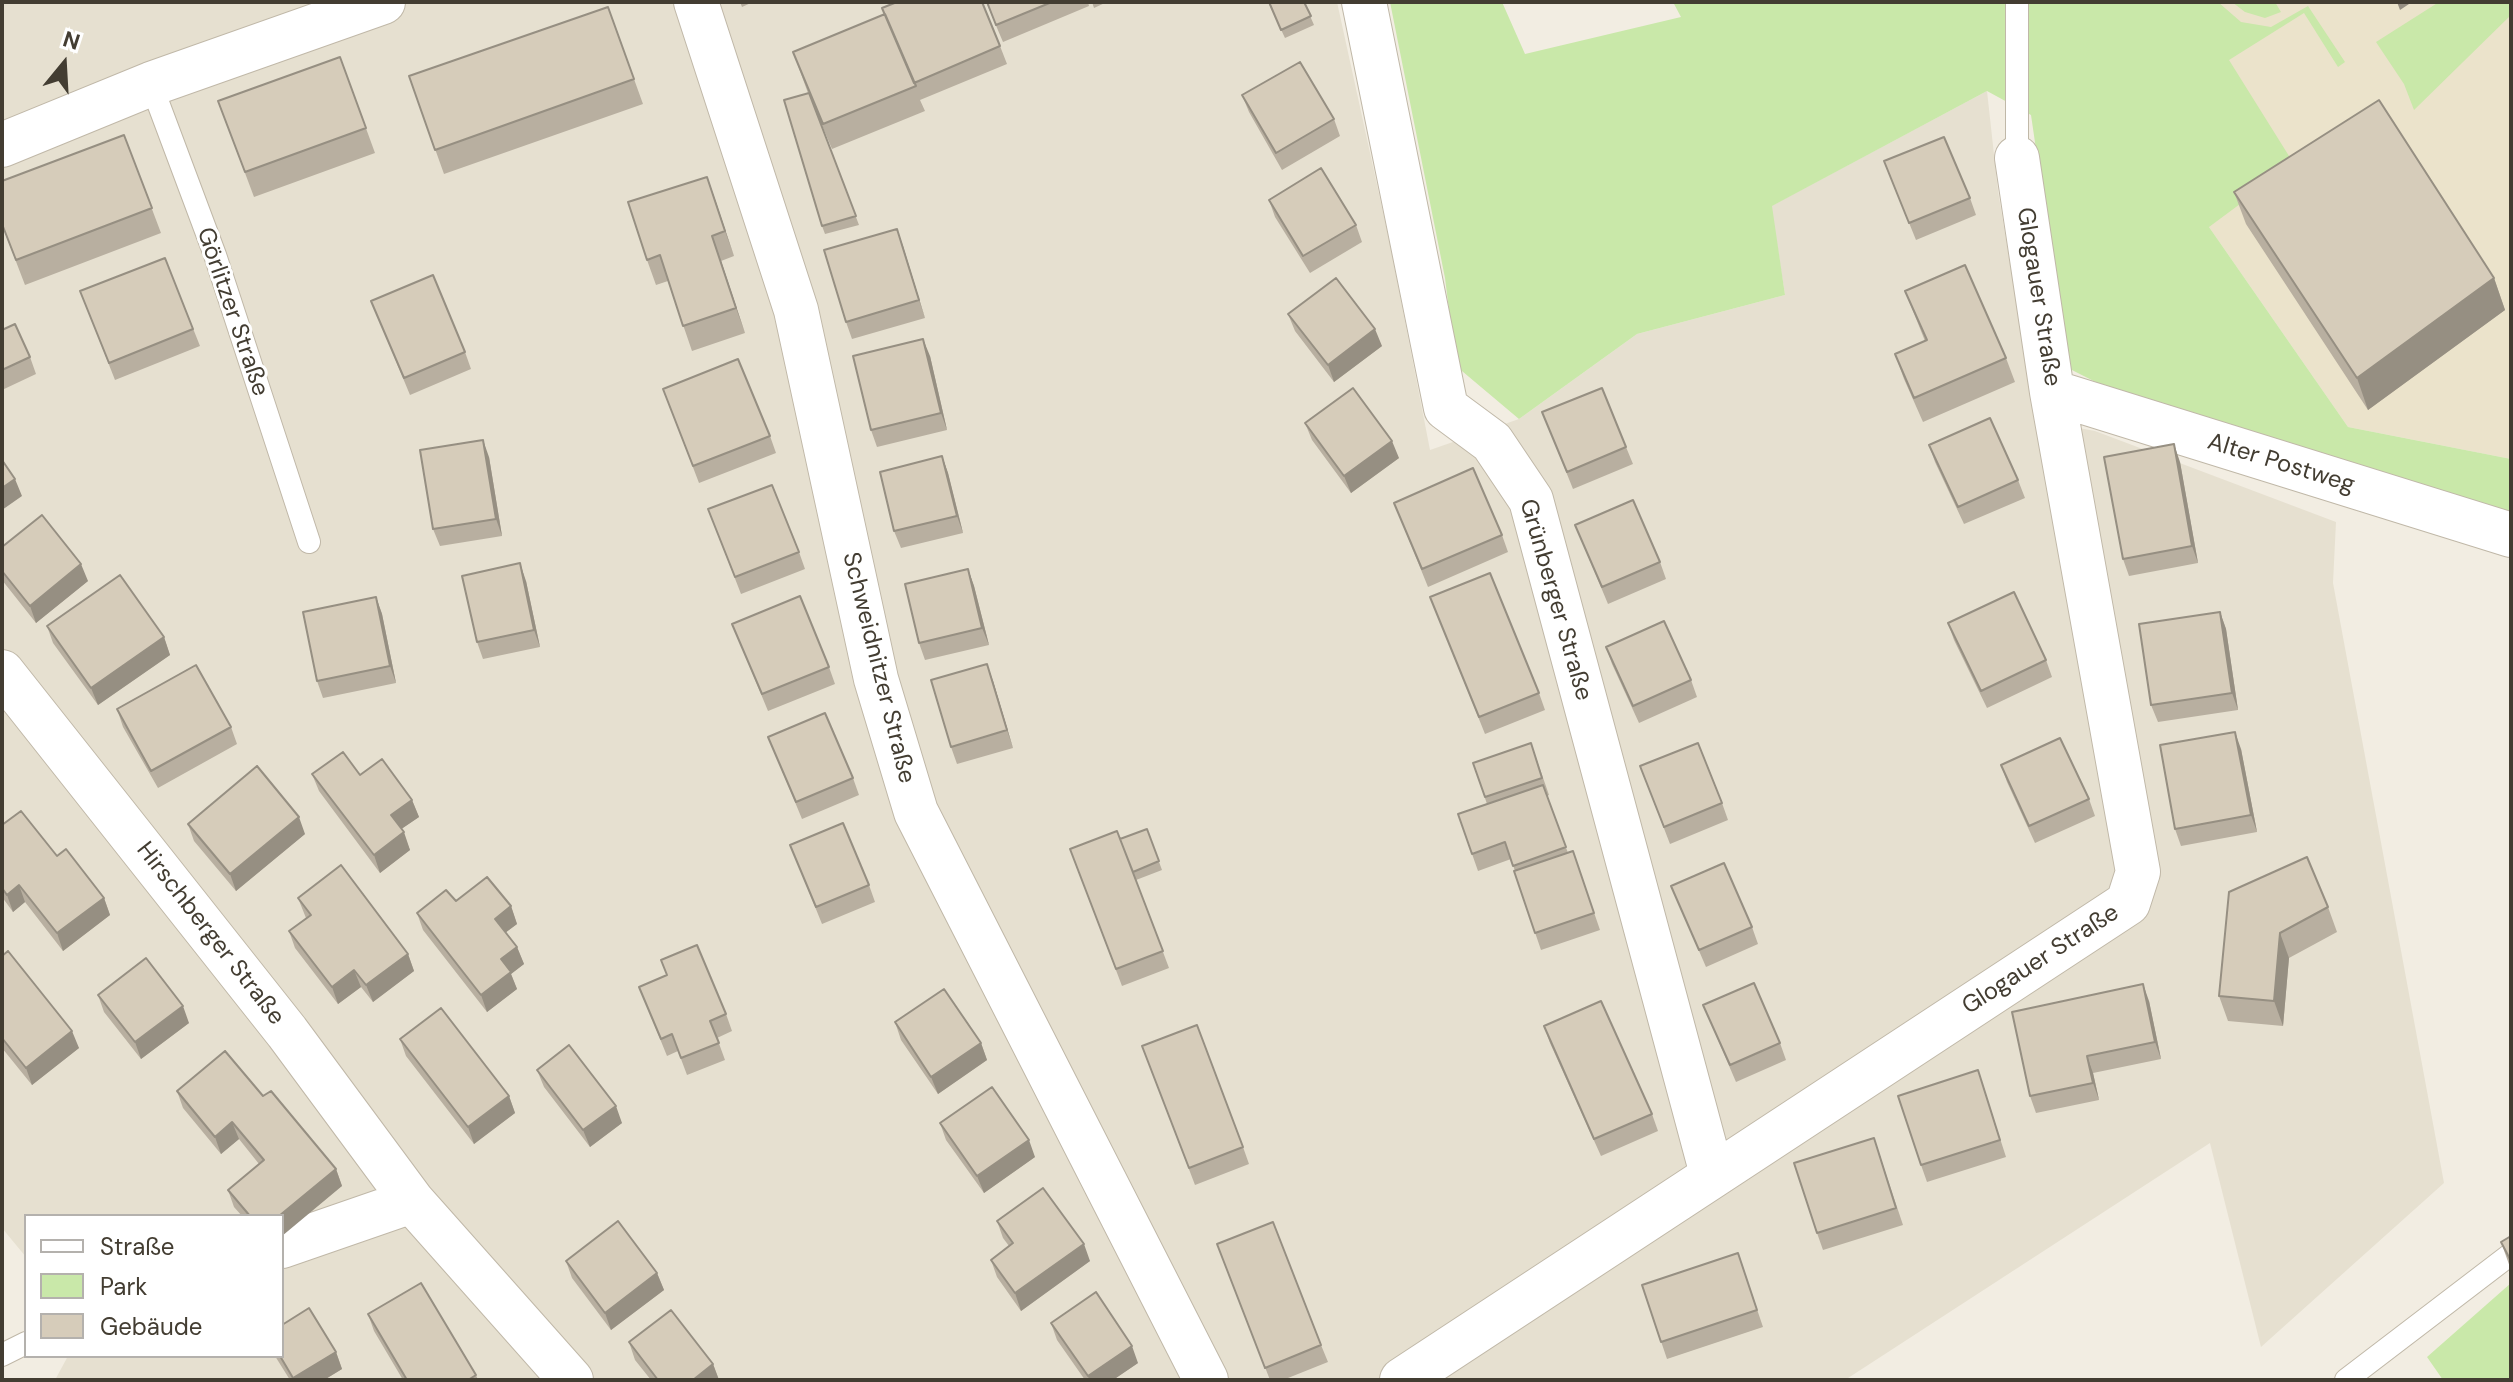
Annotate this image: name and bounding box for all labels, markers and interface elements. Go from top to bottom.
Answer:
north arrow [24,24,104,104]
text: N [59,24,84,57]
street label: Glogauer Straße [2010,205,2066,389]
street label: Görlitzer Straße [190,224,274,400]
street label: Alter Postweg [2204,428,2358,500]
street label: Grünberger Straße [1512,496,1598,704]
street label: Schweidnitzer Straße [835,550,921,786]
street label: Hirschberger Straße [130,837,290,1031]
street label: Glogauer Straße [1957,899,2125,1021]
legend [24,1214,284,1358]
text: Straße [100,1231,174,1262]
text: Park [100,1271,147,1302]
text: Gebäude [100,1311,202,1342]

